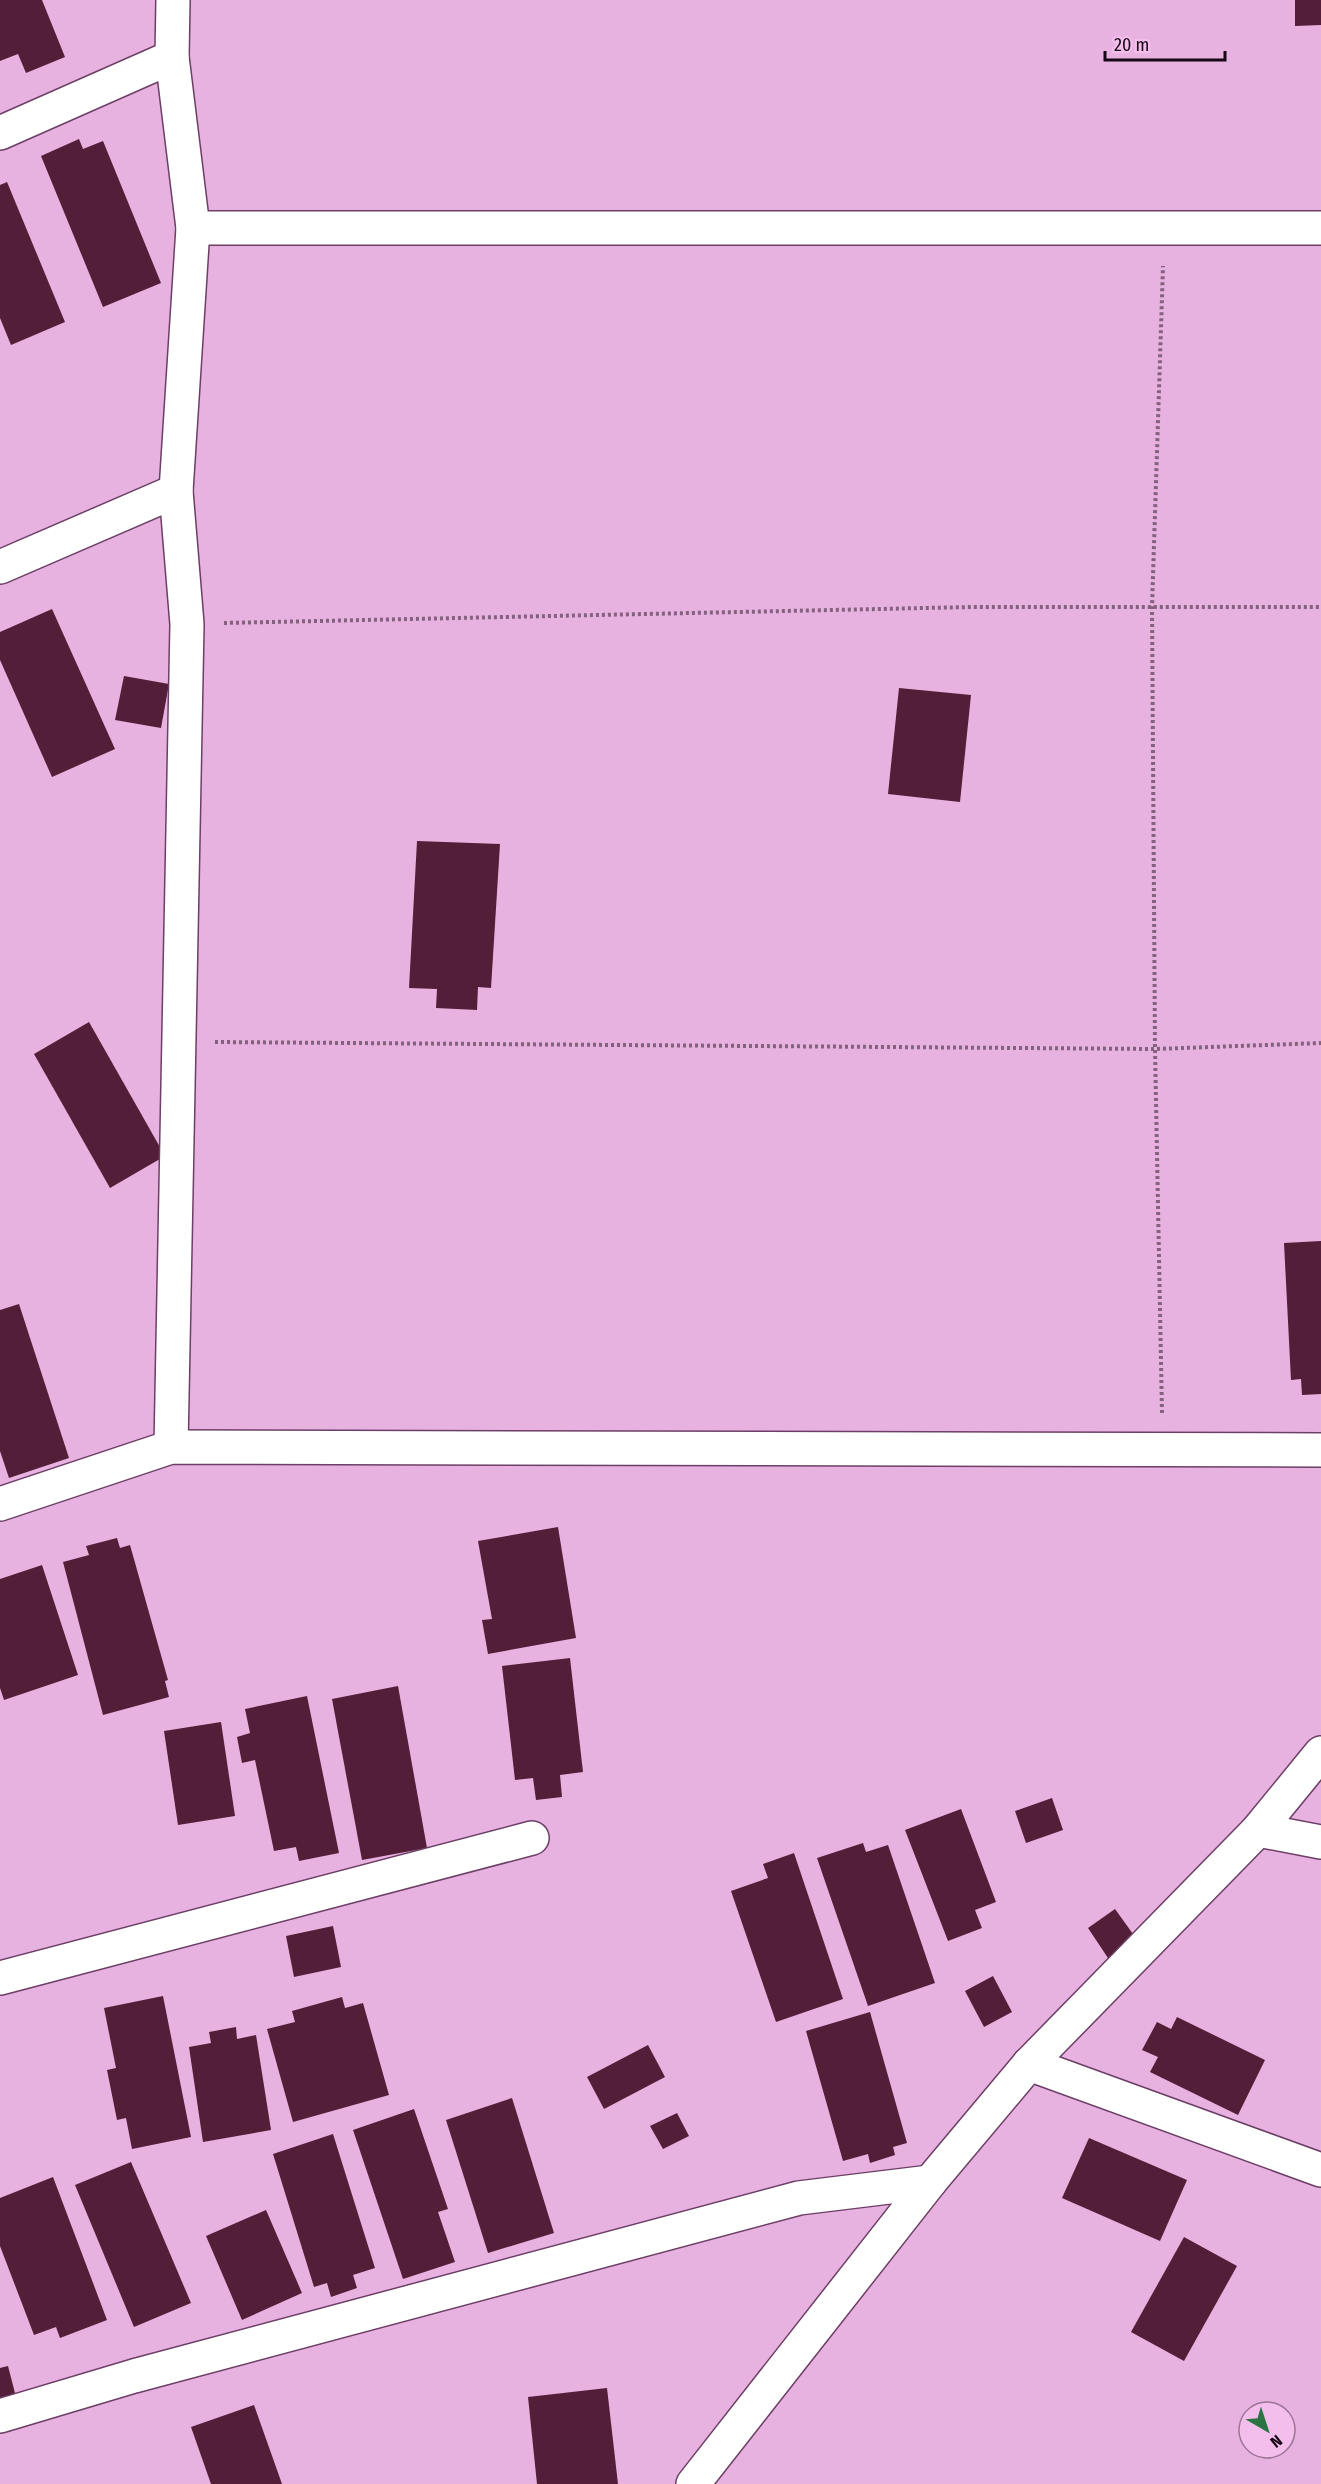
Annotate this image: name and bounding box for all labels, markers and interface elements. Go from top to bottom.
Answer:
scale bar [1105,24,1225,62]
text: 20 m [1114,34,1149,56]
north arrow [1237,2400,1297,2460]
text: N [1266,2431,1286,2452]

